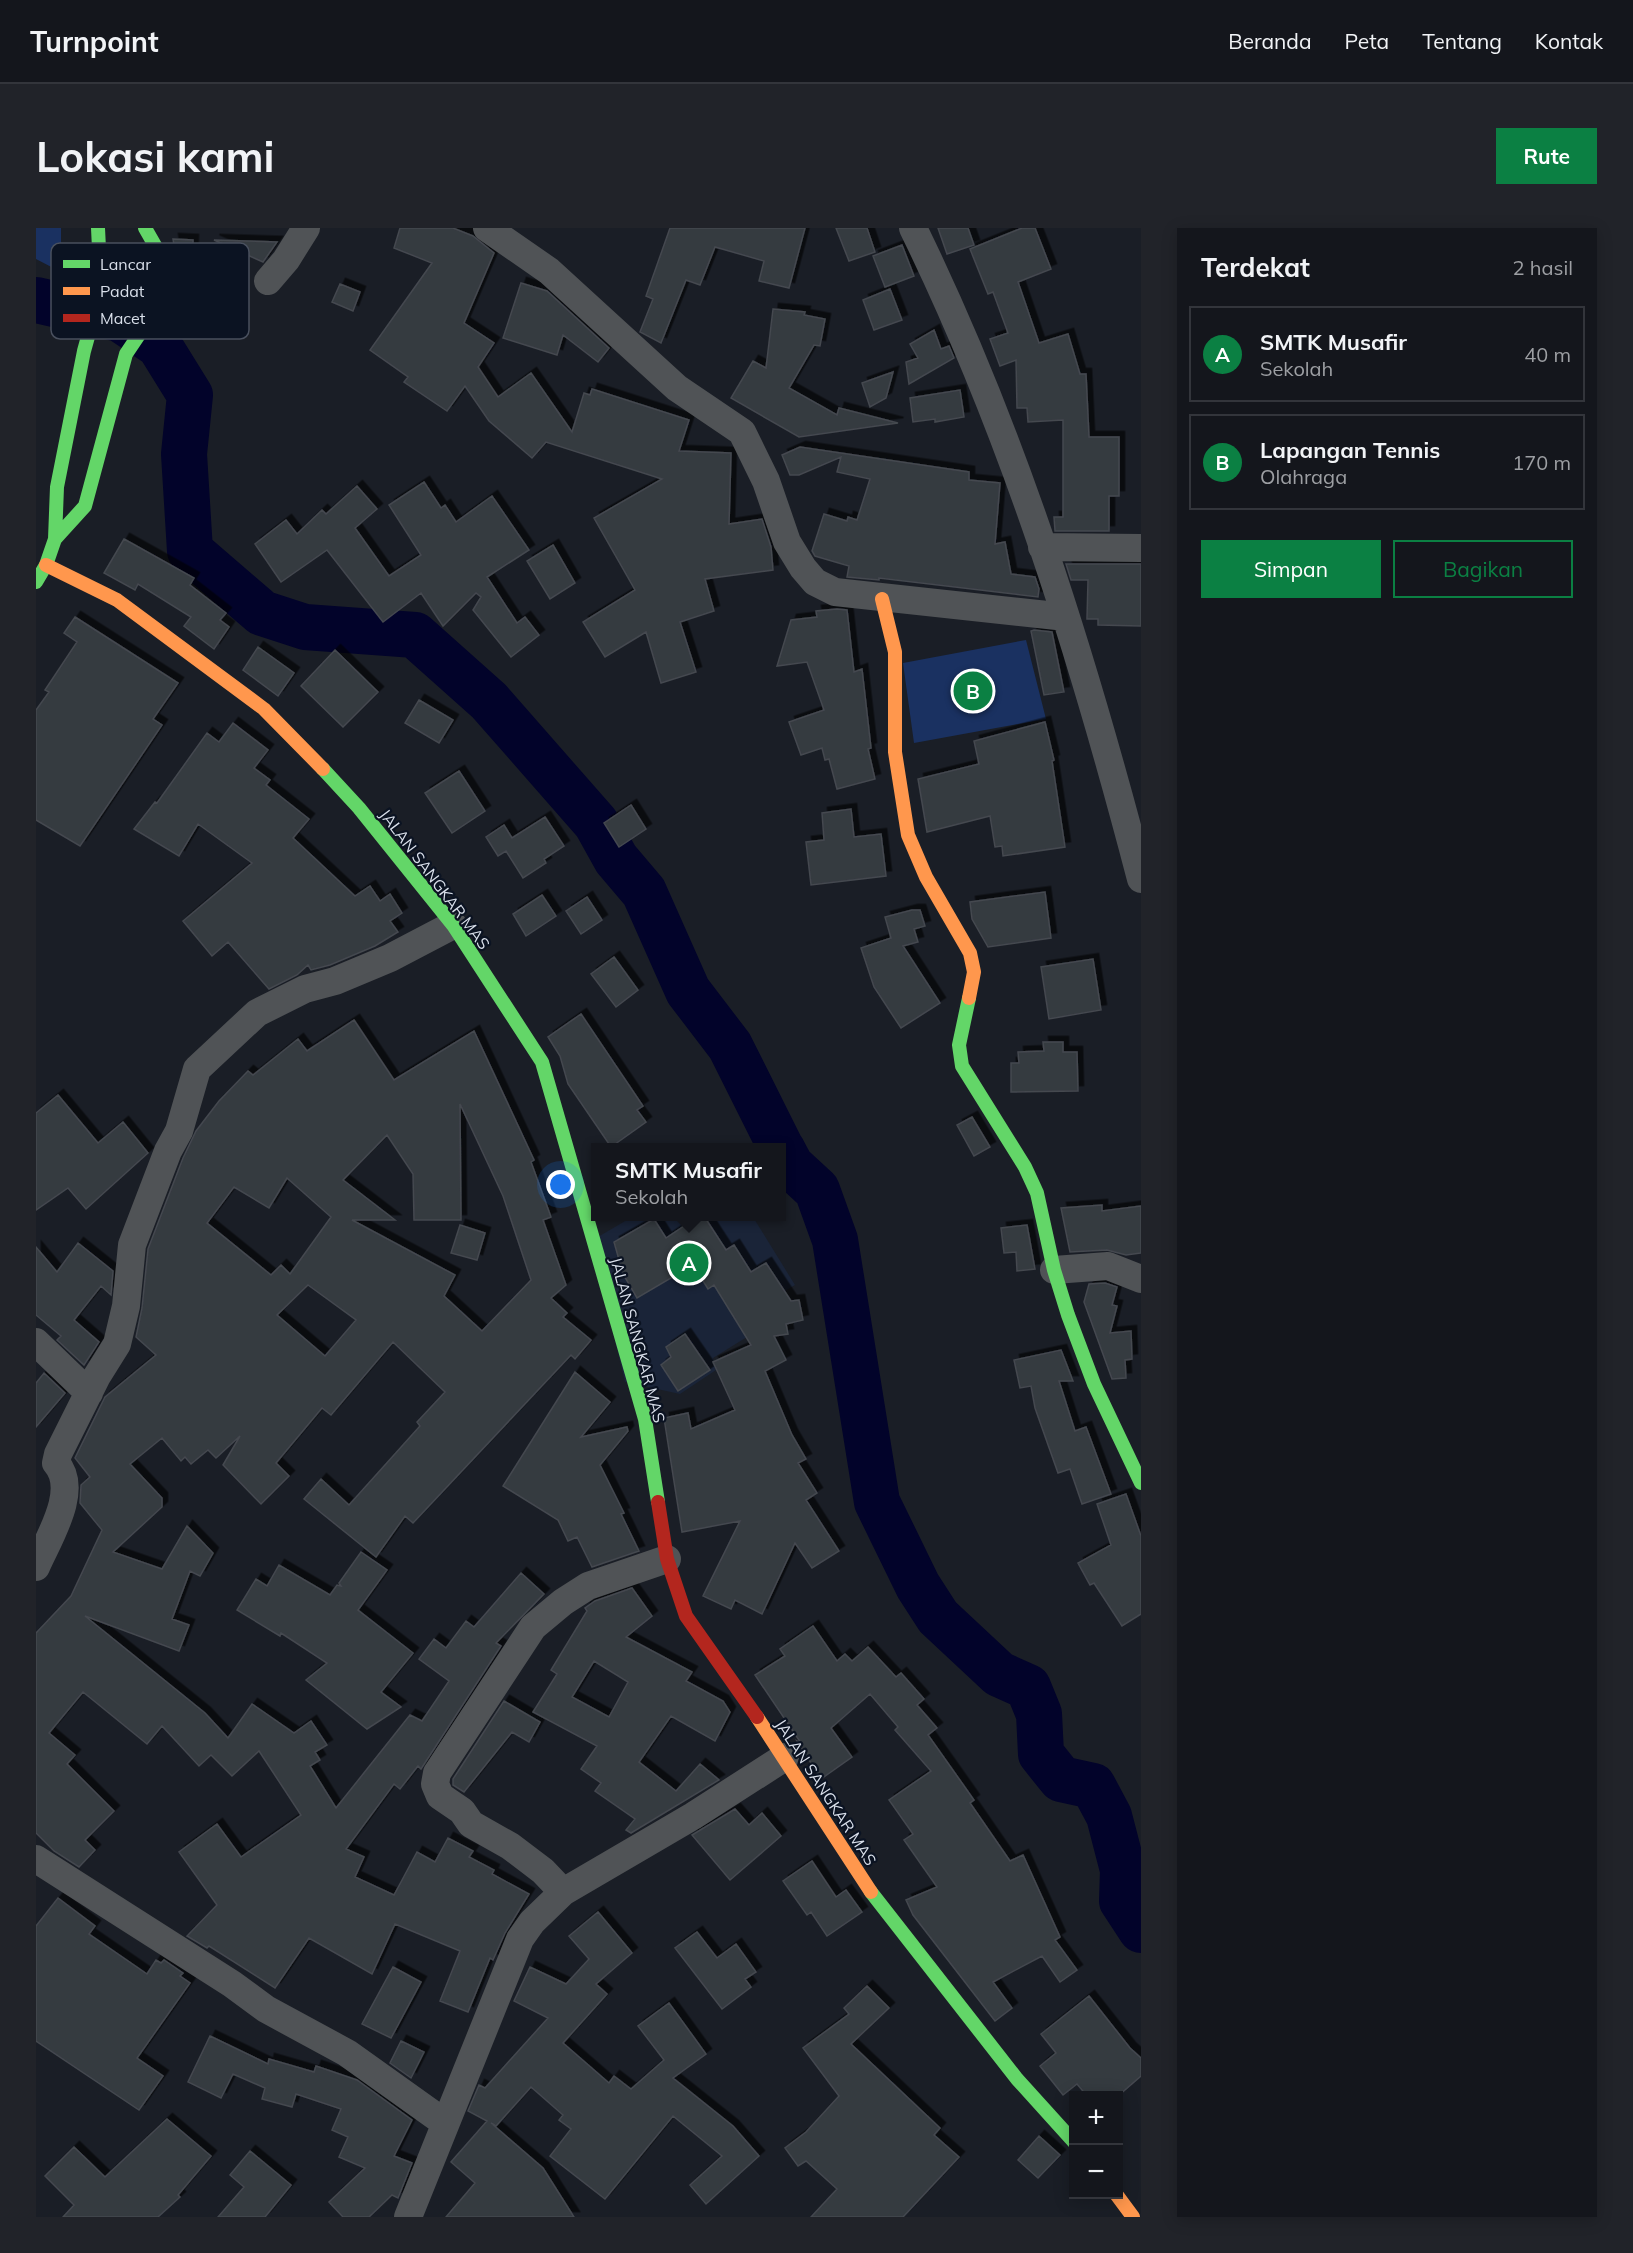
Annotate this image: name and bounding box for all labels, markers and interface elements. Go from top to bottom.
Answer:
text: Turnpoint [30,24,159,59]
text: Beranda [1228,28,1312,54]
text: Peta [1345,28,1389,54]
text: Tentang [1422,28,1502,54]
text: Kontak [1535,28,1603,54]
button: Rute [1496,128,1597,184]
text: Lokasi kami [36,130,274,183]
legend [51,243,249,339]
text: Terdekat [1201,251,1310,284]
text: Lancar [100,254,151,274]
text: 2 hasil [1513,255,1573,280]
text: Padat [100,281,145,301]
text: Macet [100,308,146,328]
text: SMTK Musafir [1260,328,1407,356]
text: A [1215,342,1230,367]
text: 40 m [1524,342,1571,367]
text: Sekolah [1260,356,1333,381]
text: Lapangan Tennis [1260,436,1440,464]
text: B [1216,450,1229,475]
text: 170 m [1512,450,1571,475]
text: Olahraga [1260,464,1347,489]
button: Simpan [1201,540,1381,598]
button: Bagikan [1393,540,1573,598]
pin: B [954,668,992,714]
street label: JALAN SANGKAR MAS [376,805,494,953]
popup [591,1143,786,1221]
text: SMTK Musafir [615,1156,762,1184]
your location [546,1170,575,1199]
text: Sekolah [615,1184,688,1209]
pin: A [670,1240,708,1286]
street label: JALAN SANGKAR MAS [606,1255,670,1425]
street label: JALAN SANGKAR MAS [771,1715,881,1869]
map controls [1069,2091,1123,2199]
button: + [1069,2091,1123,2145]
button: − [1069,2145,1123,2199]

